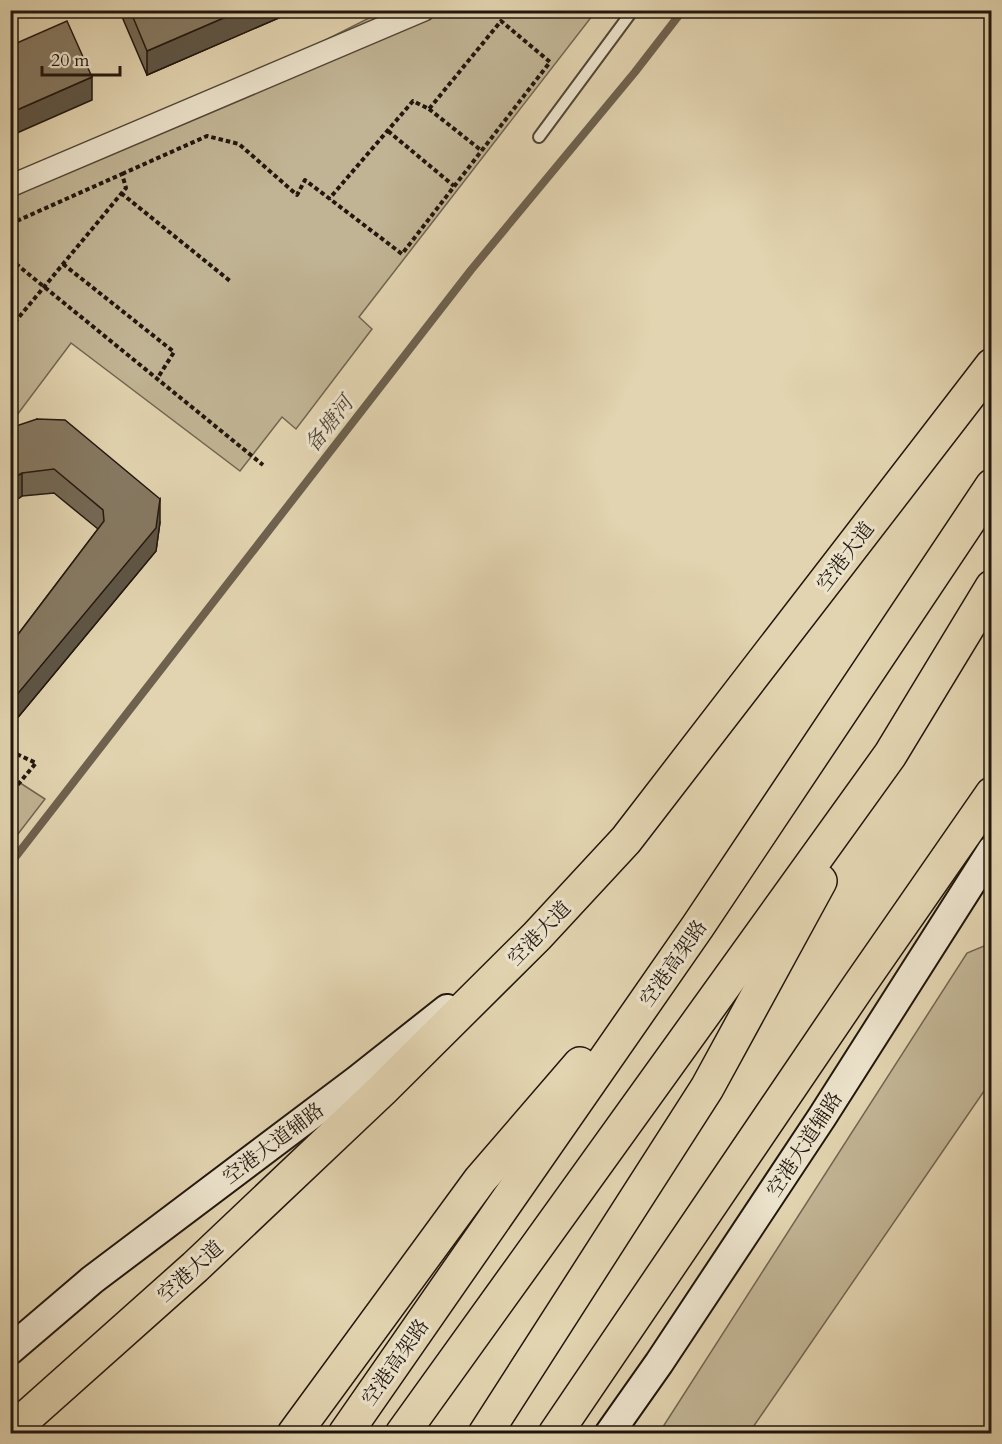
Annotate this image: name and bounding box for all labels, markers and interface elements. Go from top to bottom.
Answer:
scale bar [42,39,120,77]
text: 20 m [51,48,90,73]
water label: 备塘河 [299,387,363,458]
street label: 空港大道 [811,516,880,596]
street label: 空港大道 [502,895,577,971]
street label: 空港高架路 [634,915,713,1012]
street label: 空港大道辅路 [760,1087,848,1202]
street label: 空港大道辅路 [217,1097,329,1190]
street label: 空港大道 [152,1235,229,1308]
street label: 空港高架路 [356,1314,435,1411]

